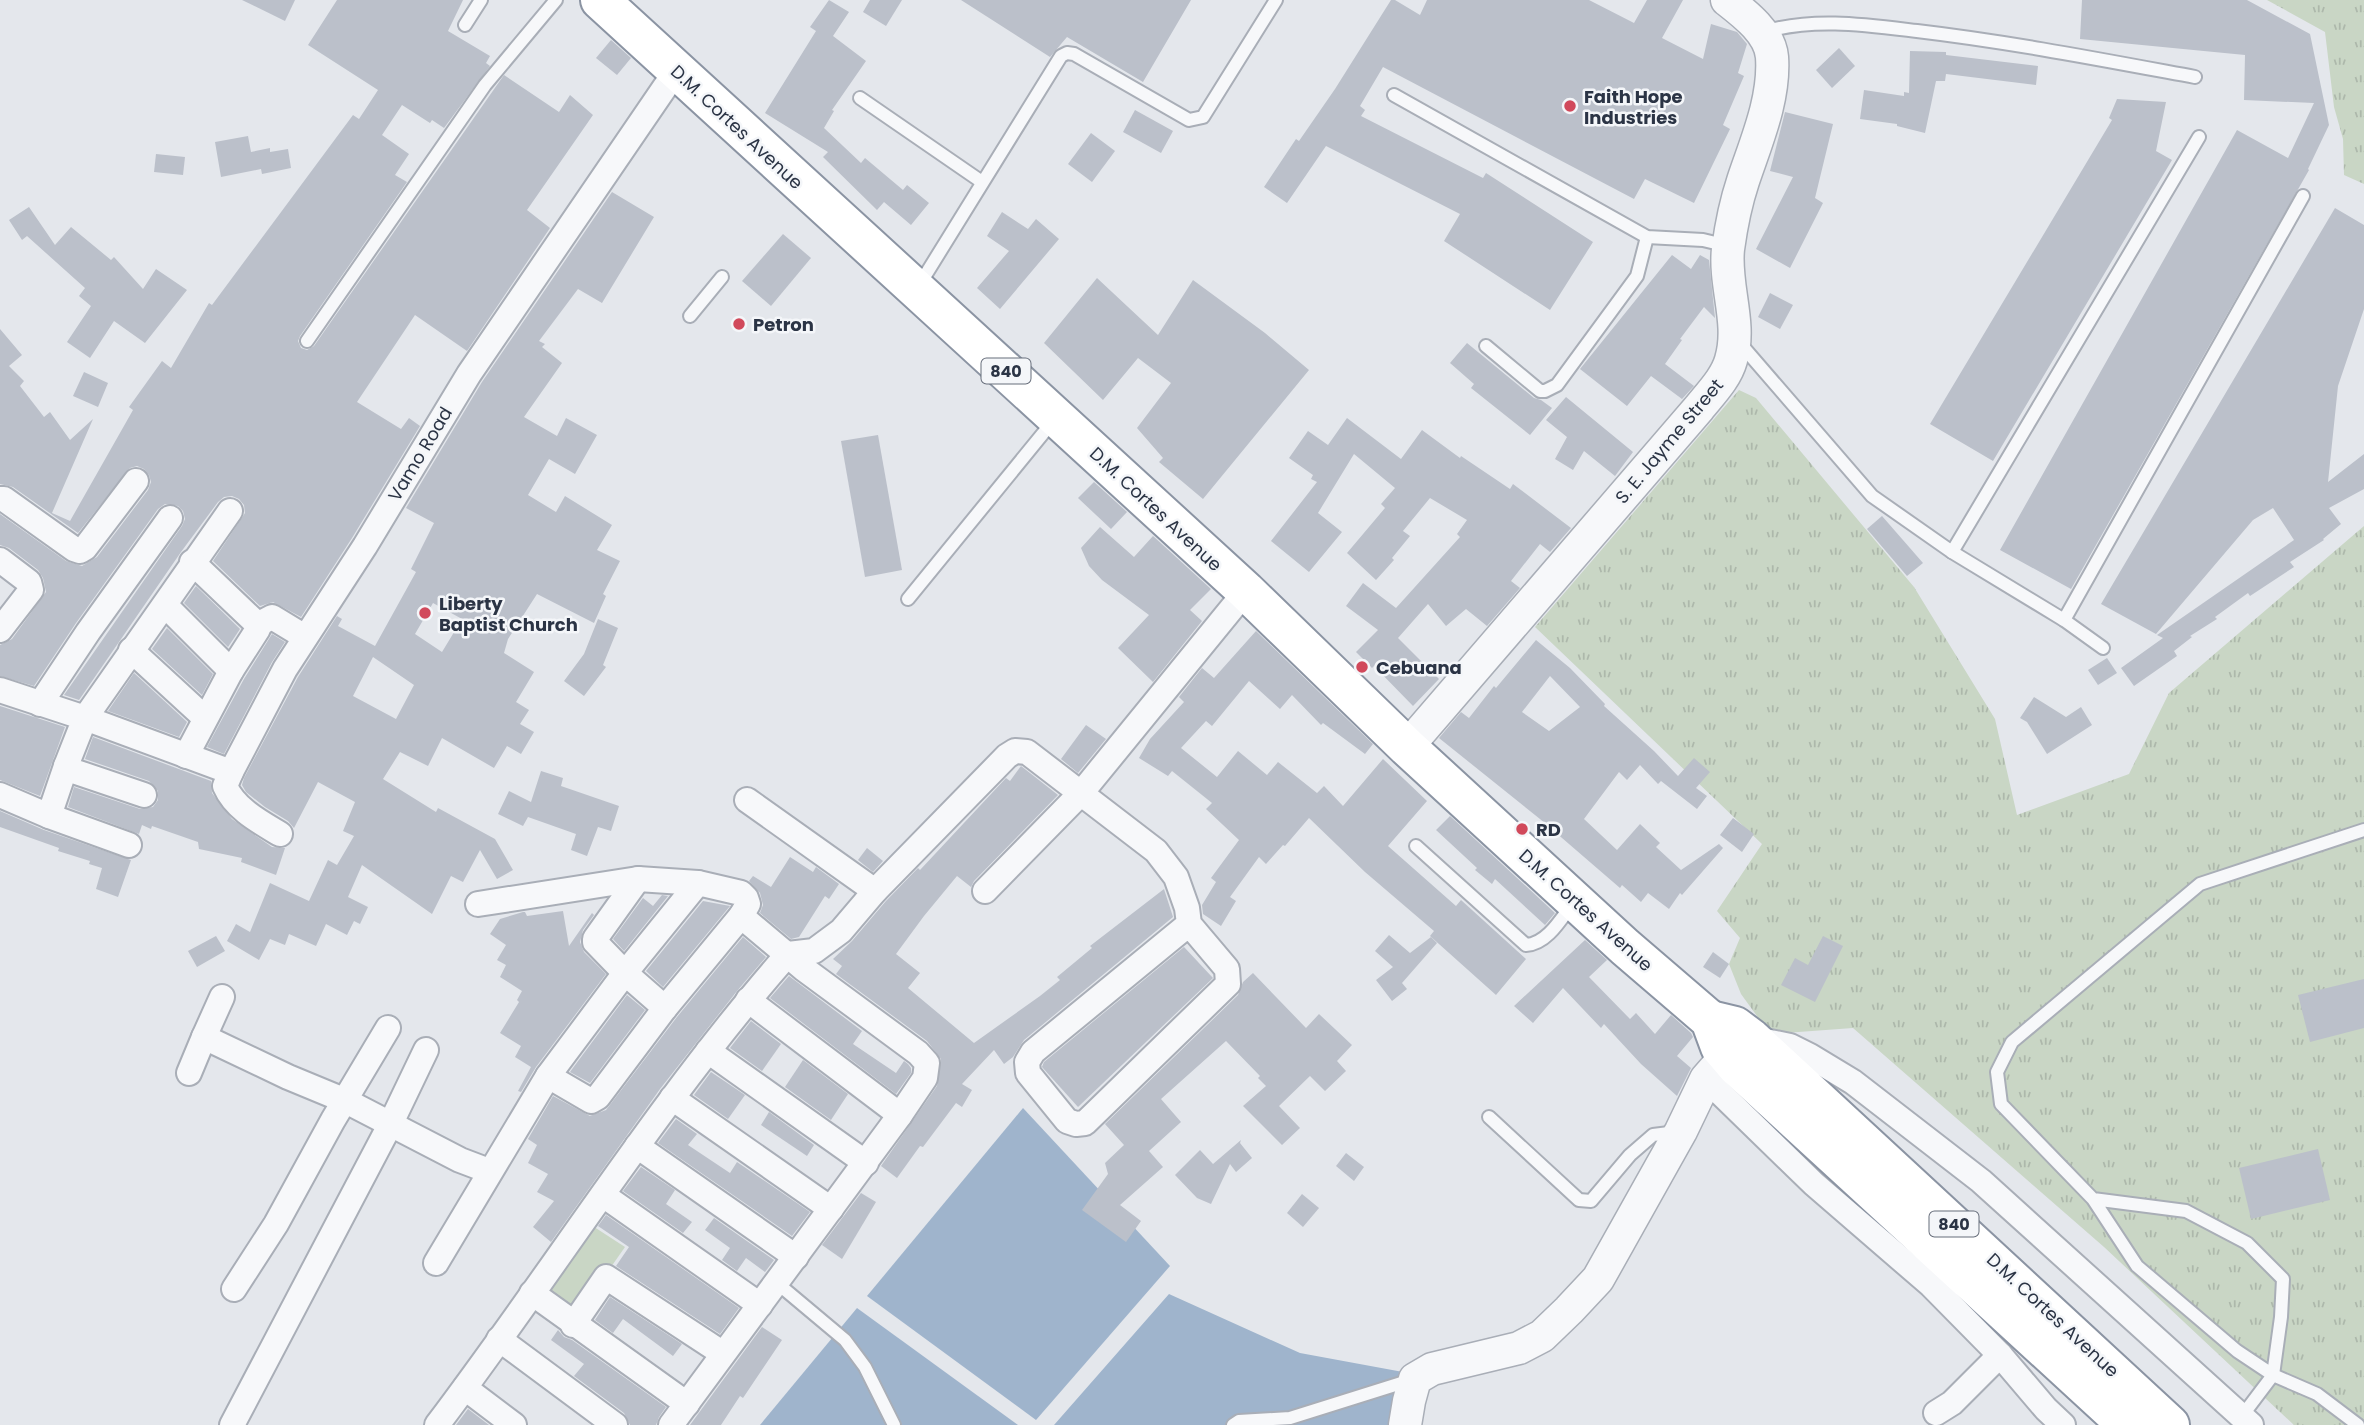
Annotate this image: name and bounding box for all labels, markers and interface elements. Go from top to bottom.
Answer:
street label: D.M. Cortes Avenue [665,59,809,195]
place label: Faith Hope Industries [1584,84,1683,130]
marker: Faith Hope Industries [1562,98,1578,114]
place label: Petron [753,312,814,337]
marker: Petron [731,316,747,332]
road number: 840 [982,358,1030,384]
street label: S. E. Jayme Street [1609,373,1729,509]
street label: Vamo Road [382,402,458,506]
street label: D.M. Cortes Avenue [1084,441,1228,577]
place label: Liberty Baptist Church [439,591,578,637]
marker: Liberty Baptist Church [417,605,433,621]
place label: Cebuana [1376,655,1462,680]
marker: Cebuana [1354,659,1370,675]
place label: RD [1536,817,1561,842]
marker: RD [1514,821,1530,837]
street label: D.M. Cortes Avenue [1514,843,1658,977]
road number: 840 [1930,1212,1979,1236]
street label: D.M. Cortes Avenue [1981,1247,2125,1383]

